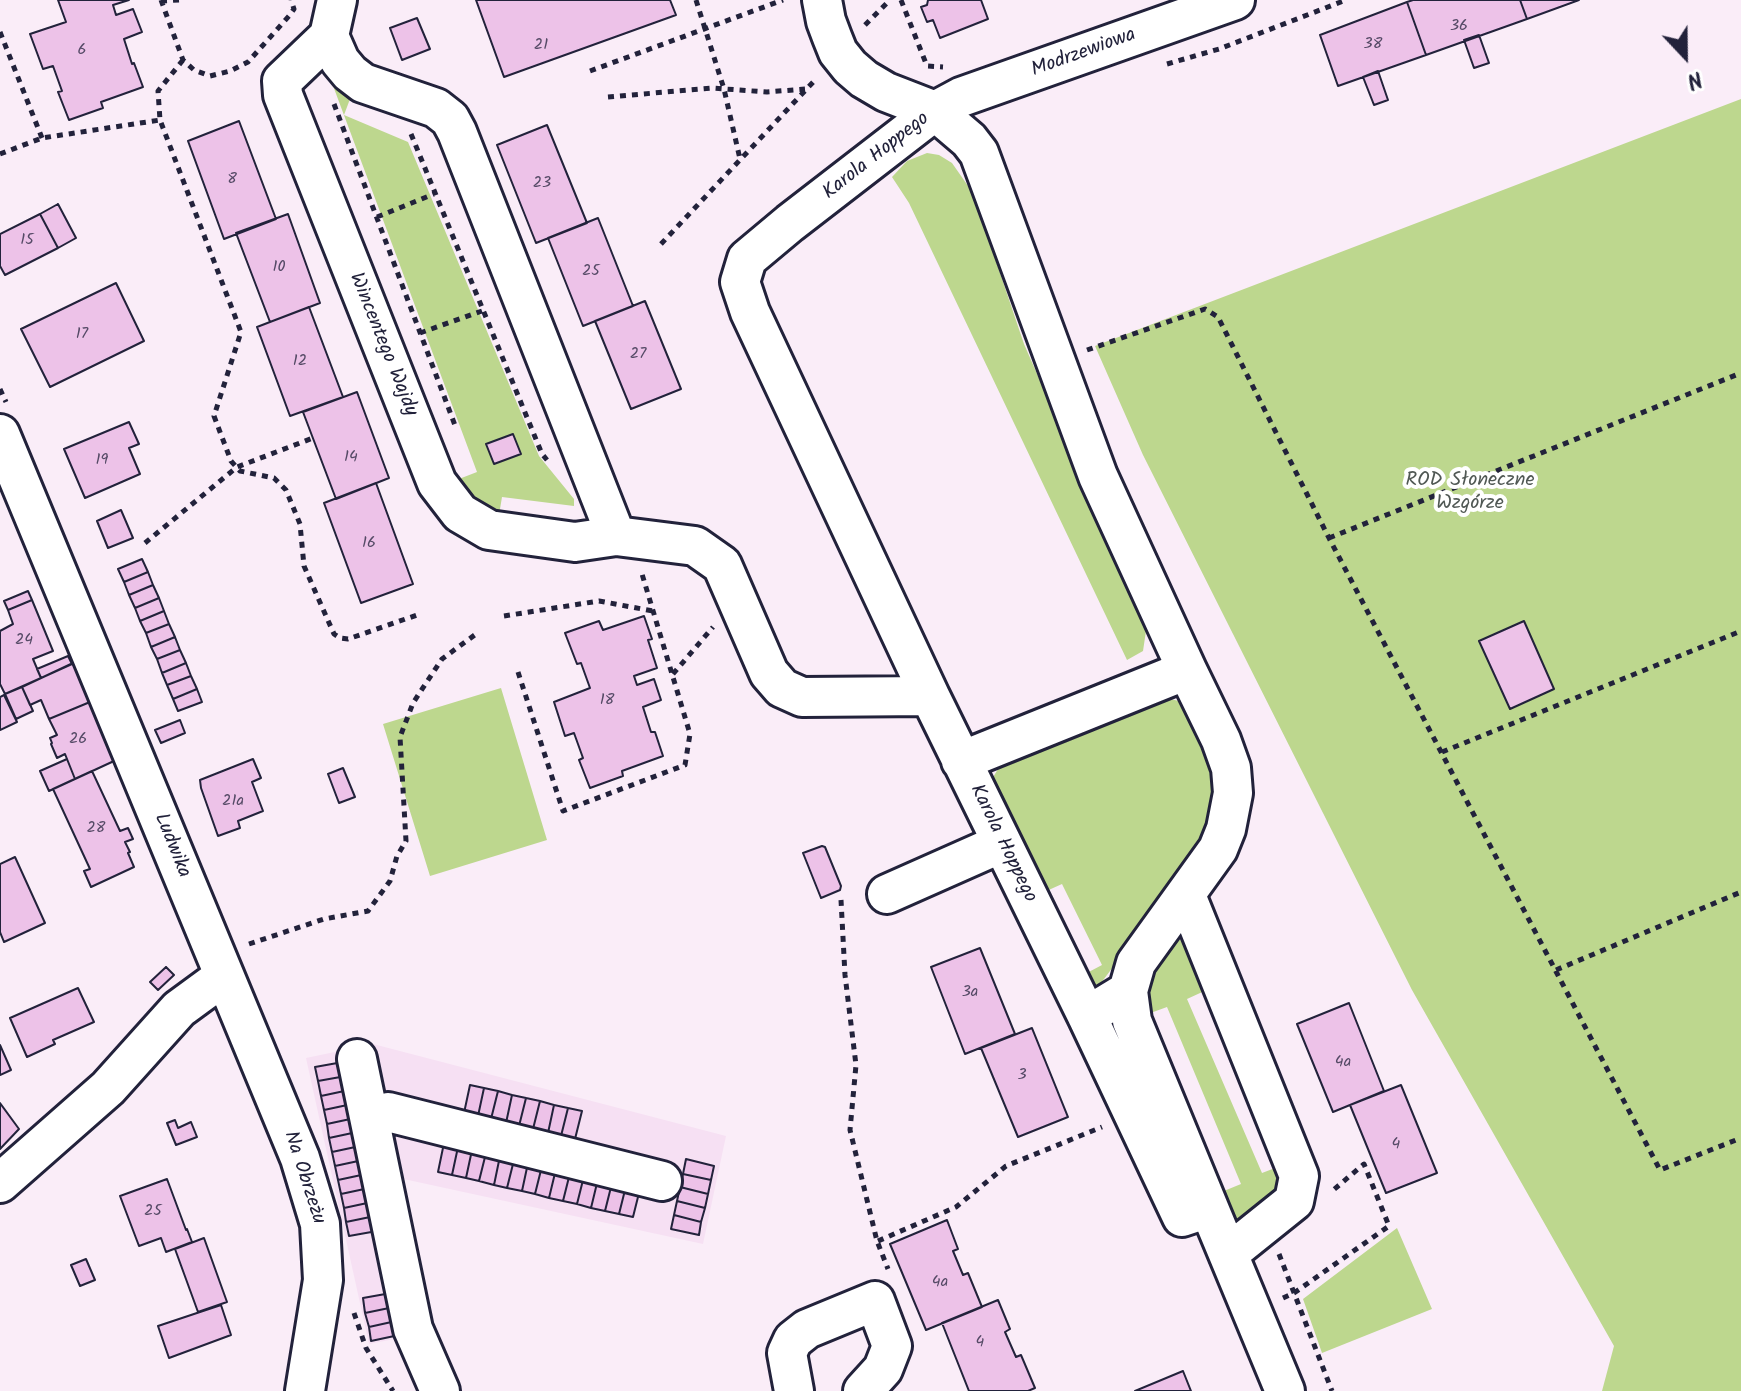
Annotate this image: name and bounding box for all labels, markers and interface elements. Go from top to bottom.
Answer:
north arrow [1645,16,1725,96]
house number: 36 [1450,17,1468,37]
street label: Modrzewiowa [1029,24,1139,84]
house number: 38 [1364,35,1382,55]
house number: 21 [534,36,548,56]
house number: 6 [78,41,86,61]
text: N [1681,60,1707,98]
street label: Karola Hoppego [819,108,935,206]
house number: 8 [227,170,237,190]
house number: 23 [533,174,551,194]
house number: 15 [20,231,34,251]
house number: 10 [272,258,286,278]
house number: 25 [582,262,600,282]
street label: Wincentego Wajdy [342,270,422,420]
house number: 17 [76,325,88,345]
house number: 27 [630,345,646,365]
house number: 12 [293,352,307,372]
house number: 14 [344,448,358,468]
house number: 19 [96,451,108,471]
park label: ROD Słoneczne Wzgórze [1406,470,1534,517]
house number: 16 [362,534,376,554]
house number: 24 [15,631,33,651]
house number: 18 [600,691,614,711]
house number: 26 [69,730,87,750]
street label: Karola Hoppego [963,781,1041,907]
house number: 21a [222,792,244,812]
street label: Ludwika [147,810,195,882]
house number: 28 [87,819,105,839]
house number: 3a [962,983,978,1003]
house number: 4a [1335,1053,1351,1073]
house number: 3 [1017,1066,1027,1086]
street label: Na Obrzeżu [277,1128,329,1228]
house number: 4 [1392,1135,1400,1155]
house number: 25 [144,1202,162,1222]
house number: 4a [932,1273,948,1293]
house number: 4 [976,1333,984,1353]

